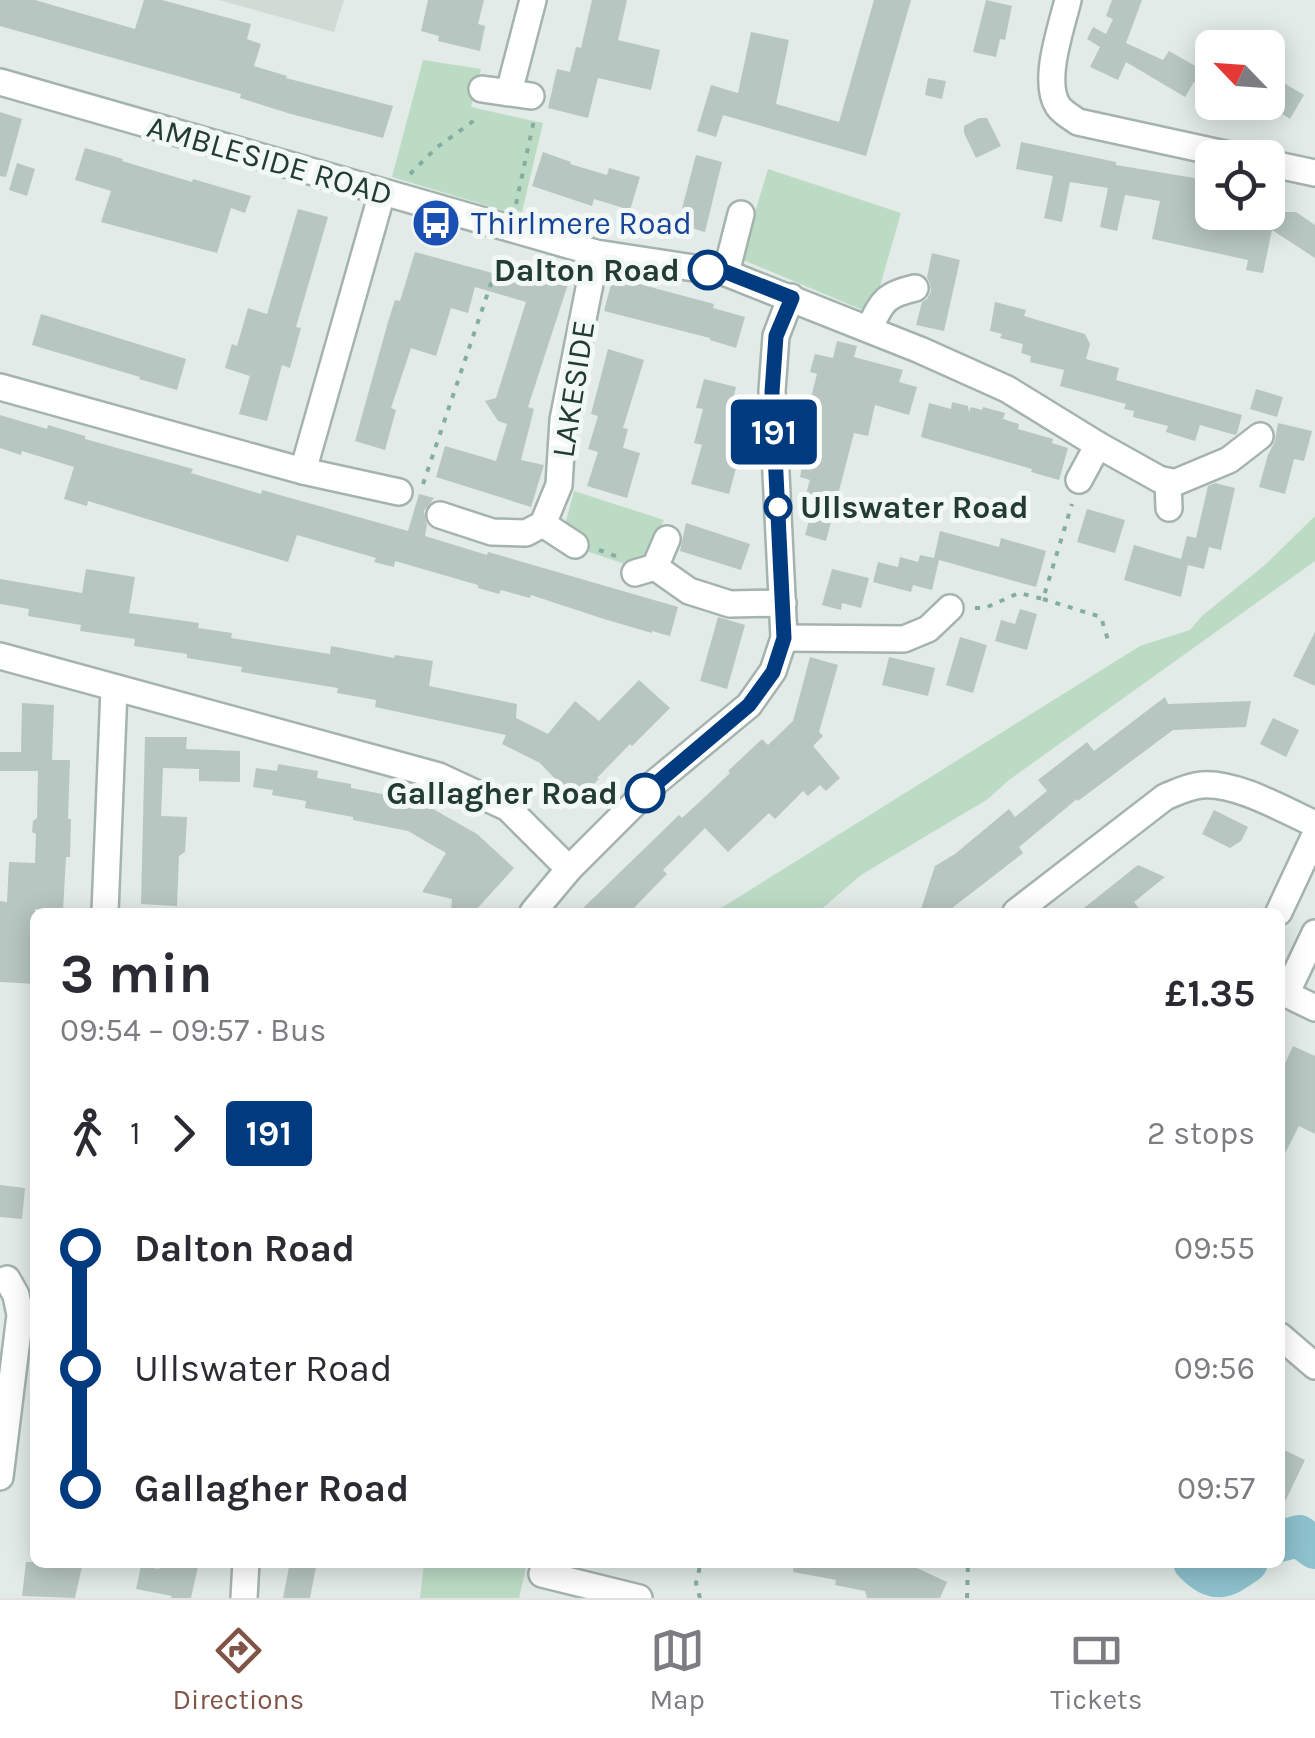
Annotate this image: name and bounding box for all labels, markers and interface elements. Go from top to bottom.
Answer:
north arrow [1195,30,1285,120]
map controls [1195,30,1285,230]
street label: AMBLESIDE ROAD [143,108,397,213]
button: locate [1195,140,1285,230]
bus stop icon: Thirlmere Road [410,197,462,249]
place label: Thirlmere Road [471,205,692,242]
marker: Dalton Road [689,251,727,289]
place label: Dalton Road [494,252,680,289]
street label: LAKESIDE [544,318,603,460]
line badge: 191 [716,400,832,464]
text: 191 [751,412,797,453]
place label: Ullswater Road [800,489,1029,526]
marker: Ullswater Road [765,494,791,520]
marker: Gallagher Road [626,774,664,812]
place label: Gallagher Road [386,775,618,812]
text: 3 min [60,942,213,1006]
text: £1.35 [1165,971,1255,1016]
text: 09:54 – 09:57 · Bus [60,1012,326,1049]
icon: walk [60,1106,115,1161]
icon: forward [156,1106,211,1161]
text: 191 [246,1113,292,1154]
text: 1 [130,1115,141,1152]
text: 2 stops [1147,1115,1255,1152]
text: Dalton Road [134,1226,355,1271]
text: 09:55 [1174,1230,1255,1267]
text: Ullswater Road [134,1346,393,1391]
text: 09:56 [1174,1350,1255,1387]
text: Gallagher Road [134,1466,409,1511]
text: 09:57 [1177,1470,1255,1507]
tab: Directions [173,1623,304,1716]
tab: Map [649,1623,705,1716]
tab: Tickets [1050,1623,1142,1716]

